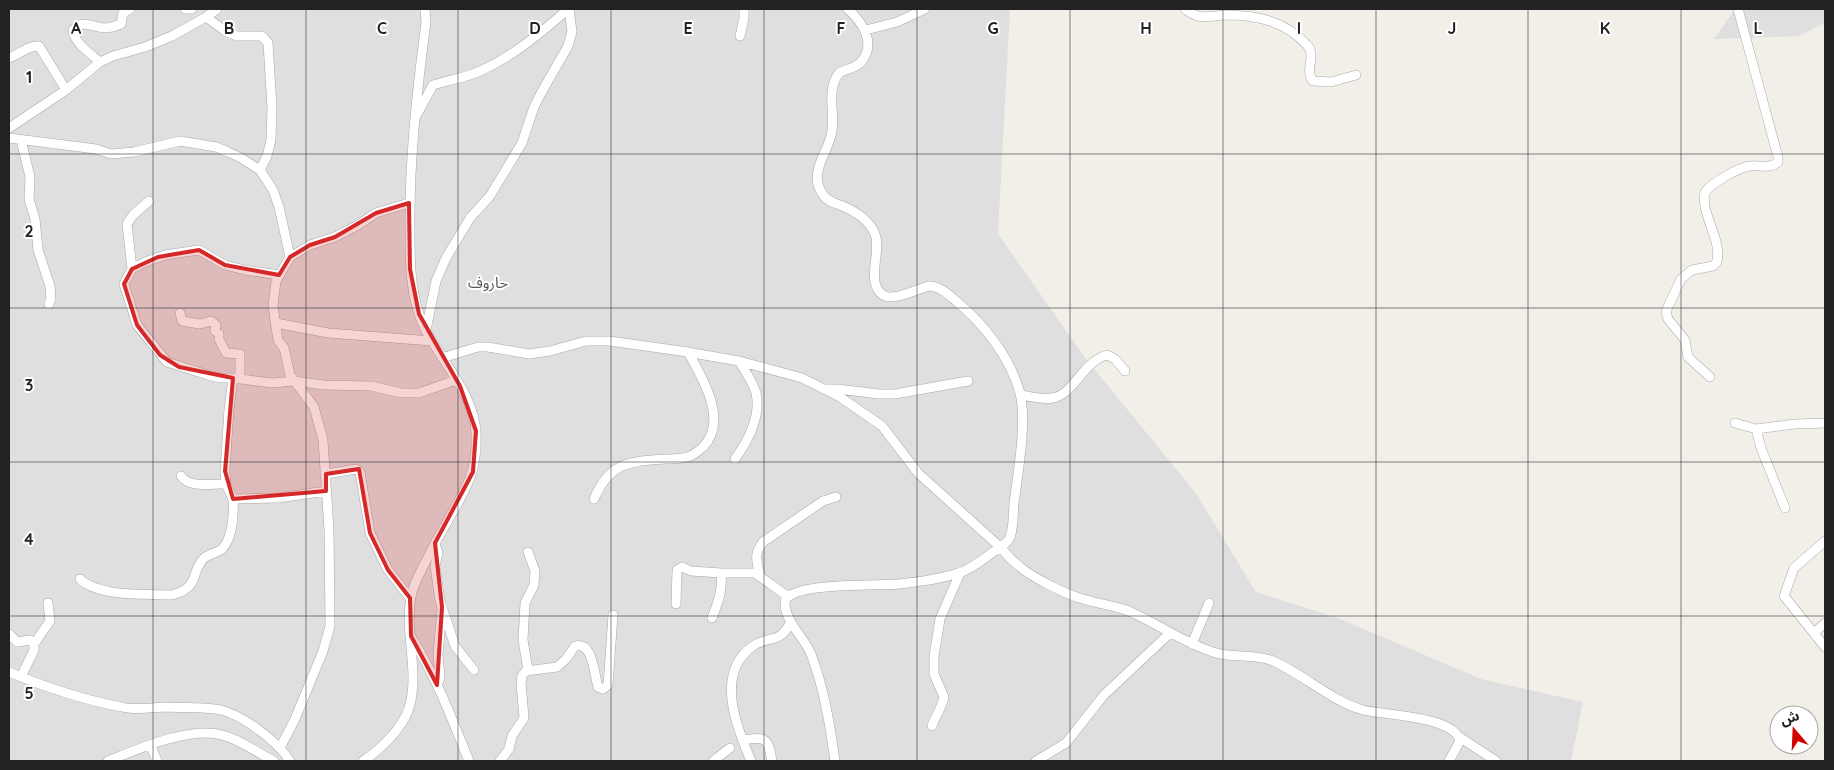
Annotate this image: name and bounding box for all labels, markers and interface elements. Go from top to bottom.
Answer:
text: A [71,18,82,38]
text: B [224,18,234,38]
text: C [377,18,387,38]
text: D [529,18,541,38]
text: E [683,18,693,38]
text: F [837,18,846,38]
text: G [987,18,999,38]
text: H [1140,18,1152,38]
text: I [1297,18,1301,38]
text: J [1448,18,1456,38]
text: K [1600,18,1610,38]
text: L [1754,18,1763,38]
text: 1 [26,67,32,87]
text: 2 [24,221,34,241]
district label: حاروف [468,273,508,292]
text: 3 [25,375,33,395]
text: 4 [24,529,34,549]
text: 5 [24,683,34,703]
north arrow [1769,705,1819,755]
text: ش [1778,706,1802,729]

